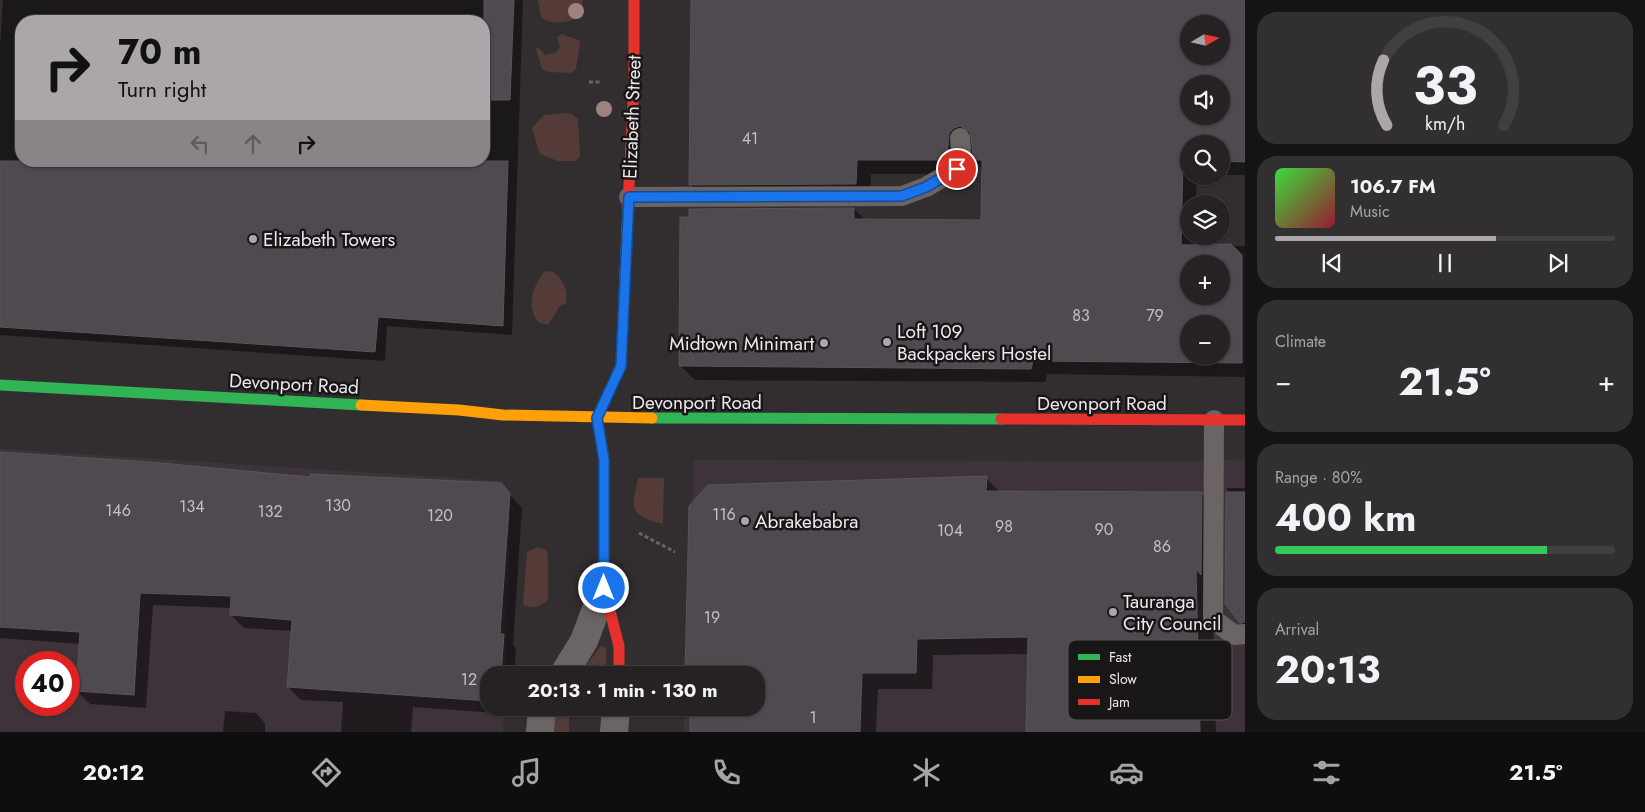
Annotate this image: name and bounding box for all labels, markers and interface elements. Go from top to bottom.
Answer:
north arrow [1180,15,1230,65]
map controls [1180,15,1230,365]
text: 70 m [118,27,201,77]
icon: right [35,35,100,100]
text: 33 [1413,48,1477,124]
street label: Elizabeth Street [616,54,648,179]
text: Turn right [118,73,206,105]
button: sound [1180,75,1230,125]
text: km/h [1425,111,1465,137]
house number: 41 [742,127,758,150]
icon: left [186,130,214,158]
icon: ahead [239,130,267,158]
icon: right [292,130,320,158]
button: search [1180,135,1230,185]
pin [936,148,978,190]
icon: arrive [943,155,971,183]
text: 106.7 FM [1350,173,1436,200]
button: layers [1180,195,1230,245]
text: Music [1350,200,1390,223]
place label: Elizabeth Towers [263,226,395,253]
marker: Elizabeth Towers [247,233,259,245]
icon: previous [1318,249,1346,277]
icon: pause [1431,249,1459,277]
icon: next [1544,249,1572,277]
button: + [1180,255,1230,305]
house number: 83 [1072,304,1090,327]
house number: 79 [1146,304,1164,327]
button: − [1180,315,1230,365]
place label: Loft 109 Backpackers Hostel [897,318,1051,367]
place label: Midtown Minimart [669,330,814,357]
text: Climate [1275,330,1326,353]
marker: Loft 109 Backpackers Hostel [881,336,893,348]
marker: Midtown Minimart [818,337,830,349]
text: 21.5° [1398,354,1491,409]
text: − [1275,361,1292,402]
text: + [1598,361,1615,402]
street label: Devonport Road [228,367,360,401]
street label: Devonport Road [632,389,762,416]
street label: Devonport Road [1037,390,1167,417]
text: Range · 80% [1275,466,1362,489]
text: 400 km [1275,490,1416,545]
house number: 130 [325,494,351,517]
house number: 134 [179,495,205,518]
house number: 146 [105,499,131,522]
house number: 132 [257,500,283,523]
house number: 116 [712,503,736,526]
house number: 120 [427,504,453,527]
place label: Abrakebabra [755,508,858,535]
marker: Abrakebabra [739,515,751,527]
house number: 98 [995,515,1013,538]
house number: 90 [1095,518,1113,541]
house number: 104 [937,519,963,542]
house number: 86 [1153,535,1171,558]
position arrow [577,561,629,613]
place label: Tauranga City Council [1123,588,1221,637]
house number: 19 [704,606,720,629]
marker: Tauranga City Council [1107,606,1119,618]
text: Arrival [1275,618,1319,641]
legend [1068,640,1232,720]
text: 20:13 [1275,642,1380,697]
text: Fast [1109,647,1132,667]
speed limit sign: 40 [15,651,80,716]
house number: 12 [461,668,477,691]
text: Slow [1109,669,1137,689]
text: 20:13 · 1 min · 130 m [527,677,718,704]
text: Jam [1107,692,1130,712]
house number: 1 [809,706,817,729]
icon: directions [309,755,344,790]
icon: music [509,755,544,790]
icon: phone [709,755,744,790]
icon: climate [909,755,944,790]
icon: car [1109,755,1144,790]
icon: filters [1309,755,1344,790]
text: 20:12 [82,756,144,788]
text: 21.5° [1509,756,1562,788]

